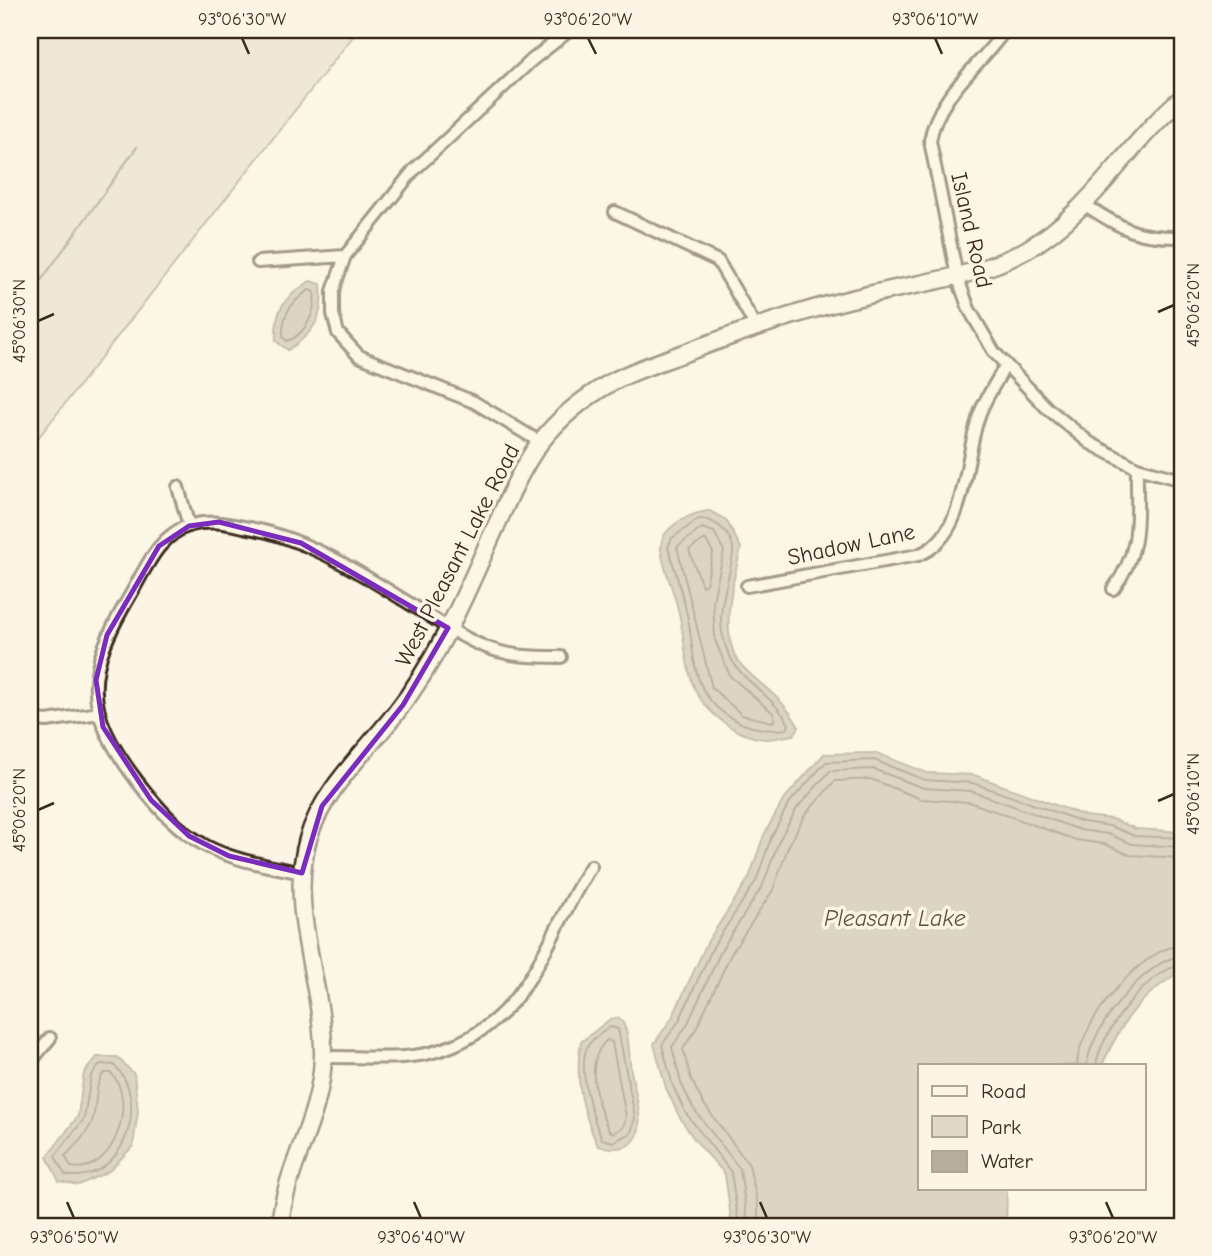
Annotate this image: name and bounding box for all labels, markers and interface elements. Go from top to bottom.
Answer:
text: 93°06'30"W [198,9,286,30]
text: 93°06'20"W [544,9,633,30]
text: 93°06'10"W [892,9,978,30]
street label: Island Road [945,170,998,291]
text: 45°06'20"N [1183,263,1204,347]
text: 45°06'30"N [9,279,30,363]
street label: West Pleasant Lake Road [390,440,525,671]
street label: Shadow Lane [785,518,917,571]
text: 45°06'10"N [1183,753,1204,835]
text: 45°06'20"N [9,768,30,852]
water label: Pleasant Lake [824,904,966,932]
legend [918,1064,1146,1190]
text: Road [981,1079,1026,1103]
text: Park [981,1115,1021,1139]
text: Water [981,1149,1034,1173]
text: 93°06'50"W [30,1227,119,1248]
text: 93°06'40"W [377,1227,465,1248]
text: 93°06'30"W [723,1227,811,1248]
text: 93°06'20"W [1069,1227,1158,1248]

